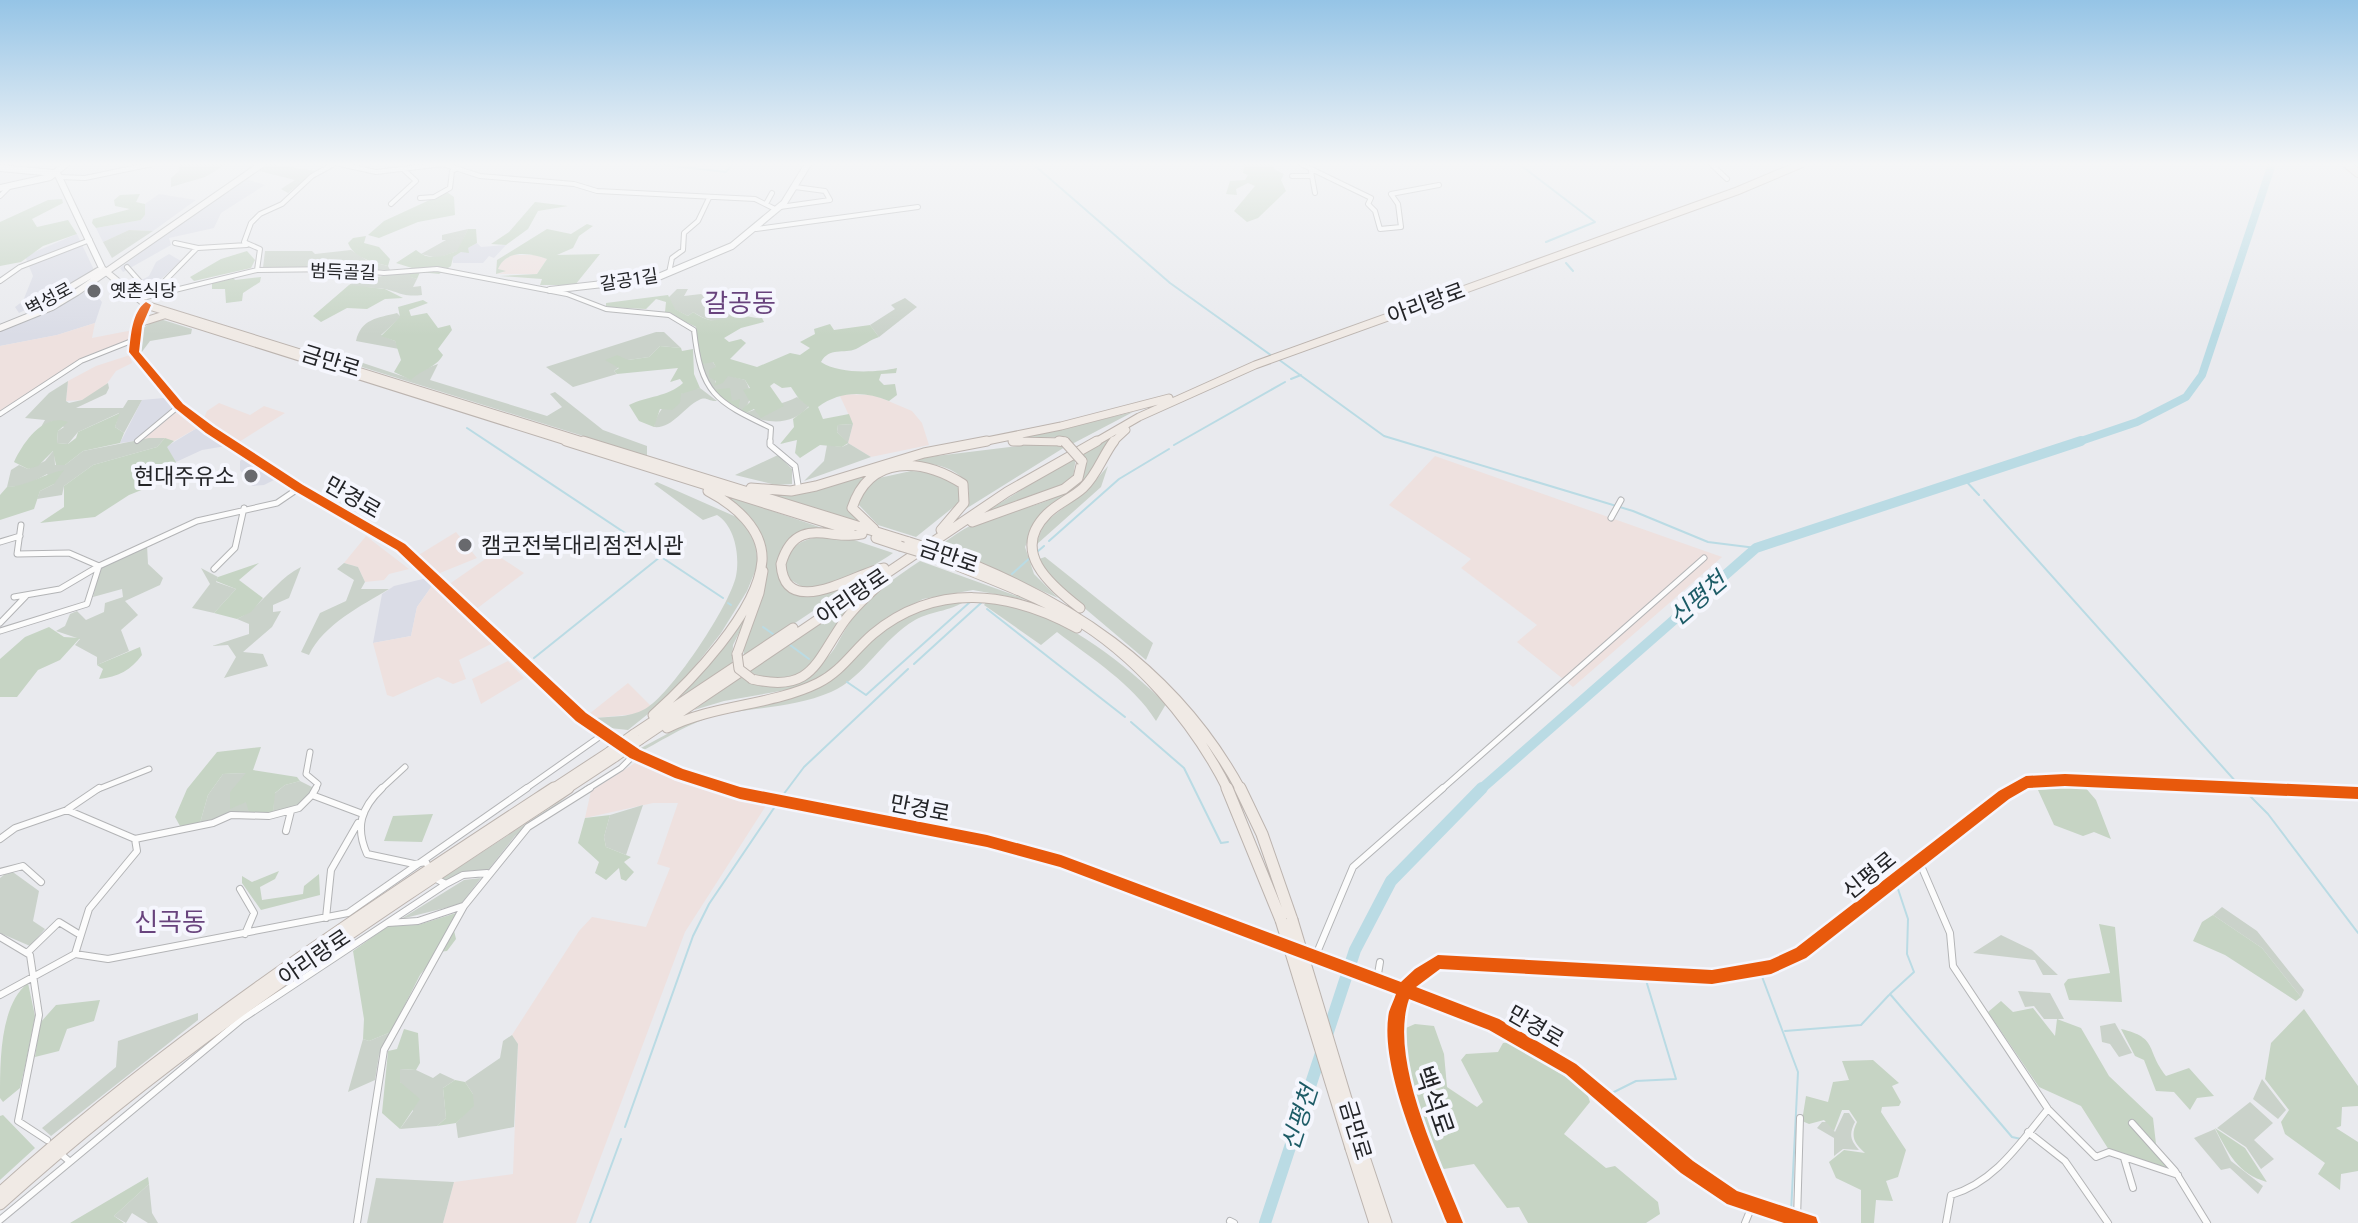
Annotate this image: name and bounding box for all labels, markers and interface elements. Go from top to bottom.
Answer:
street label: 범득골길 [310,260,376,283]
street label: 갈공1길 [598,265,659,294]
street label: 벽성로 [22,278,76,319]
street label: 아리랑로 [1384,278,1468,329]
place label: 옛촌식당 [110,280,176,301]
marker: 옛촌식당 [85,282,103,300]
district label: 갈공동 [704,288,776,318]
street label: 금만로 [298,341,364,382]
place label: 현대주유소 [134,464,235,489]
marker: 현대주유소 [242,467,260,485]
street label: 만경로 [320,471,385,523]
place label: 캠코전북대리점전시관 [481,533,683,558]
street label: 금만로 [916,535,982,578]
marker: 캠코전북대리점전시관 [456,536,474,554]
street label: 아리랑로 [812,563,893,629]
water label: 신평천 [1664,565,1734,631]
street label: 만경로 [888,790,952,827]
street label: 신평로 [1838,847,1901,904]
district label: 신곡동 [134,907,206,937]
street label: 아리랑로 [274,924,355,990]
street label: 만경로 [1503,1000,1568,1052]
street label: 백석로 [1408,1062,1460,1140]
water label: 신평천 [1276,1079,1324,1154]
street label: 금만로 [1335,1097,1376,1163]

